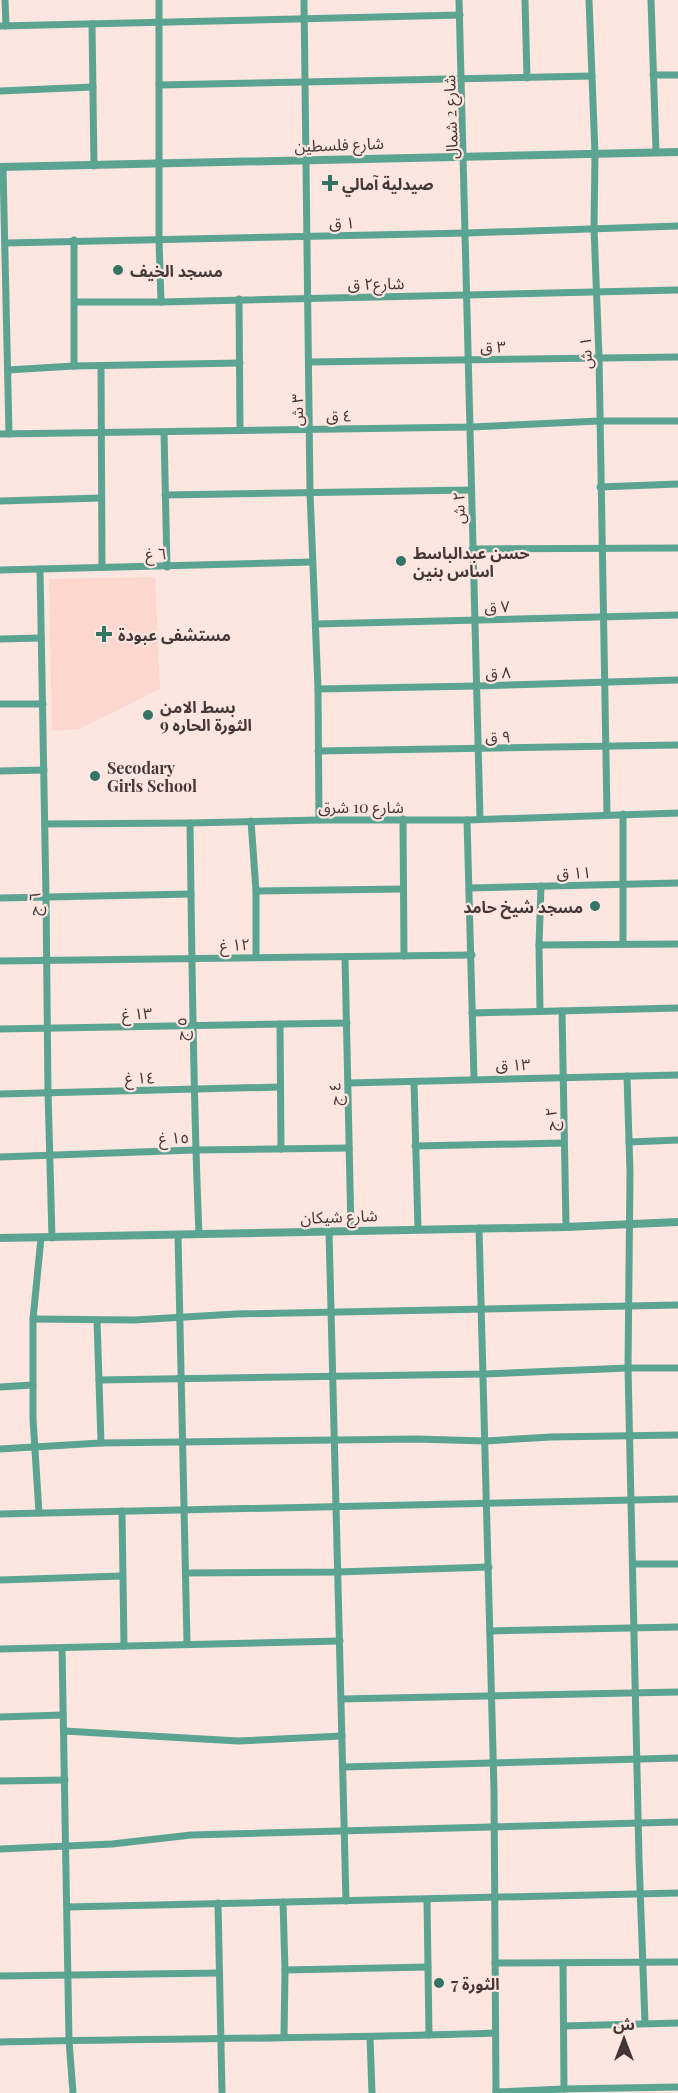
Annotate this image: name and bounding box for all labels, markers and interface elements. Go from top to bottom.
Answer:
street label: شارع 2 شمال [438,74,465,160]
street label: شارع فلسطين [294,132,384,159]
place label: صيدلية آمالي [342,173,433,197]
marker: صيدلية آمالي [323,176,337,190]
street label: ١ ق [329,211,355,233]
place label: مسجد الخيف [130,260,223,281]
marker: مسجد الخيف [111,263,125,277]
street label: شارع٢ ق [347,272,405,297]
street label: ٣ ق [480,335,506,357]
street label: ١ ش [574,336,596,370]
street label: ٣ ش [286,394,307,426]
street label: ٤ ق [326,404,352,426]
street label: ٢ ش [447,492,469,524]
street label: ٦ غ [145,542,167,567]
place label: حسن عبدالباسط اساس بنين [413,542,530,581]
marker: حسن عبدالباسط اساس بنين [394,554,408,568]
street label: ٧ ق [484,595,510,617]
place label: مستشفى عبودة [118,624,231,645]
marker: مستشفى عبودة [95,625,113,643]
street label: ٨ ق [485,661,511,683]
place label: بسط الامن الثورة الحاره 9 [160,696,252,735]
marker: بسط الامن الثورة الحاره 9 [141,708,155,722]
street label: ٩ ق [485,725,511,747]
place label: Secodary Girls School [107,757,197,796]
marker: Secodary Girls School [88,769,102,783]
street label: شارع 10 شرق [318,796,404,820]
street label: ١١ ق [556,861,592,883]
street label: ٦ ج [23,892,47,916]
place label: مسجد شيخ حامد [463,896,583,920]
marker: مسجد شيخ حامد [588,899,602,913]
street label: ١٢ غ [219,933,251,958]
street label: ١٣ غ [121,1002,153,1027]
street label: ٥ ج [169,1017,194,1041]
street label: ١٣ ق [495,1053,531,1075]
street label: ١٤ غ [125,1066,155,1091]
street label: ٤ ج [323,1082,348,1106]
street label: ٢ ج [540,1107,564,1131]
street label: ١٥ غ [158,1126,190,1151]
street label: شارع شيكان [300,1204,378,1231]
place label: الثورة 7 [451,1973,500,1994]
marker: الثورة 7 [432,1976,446,1990]
north arrow [594,2009,654,2069]
text: ش [613,2013,635,2034]

